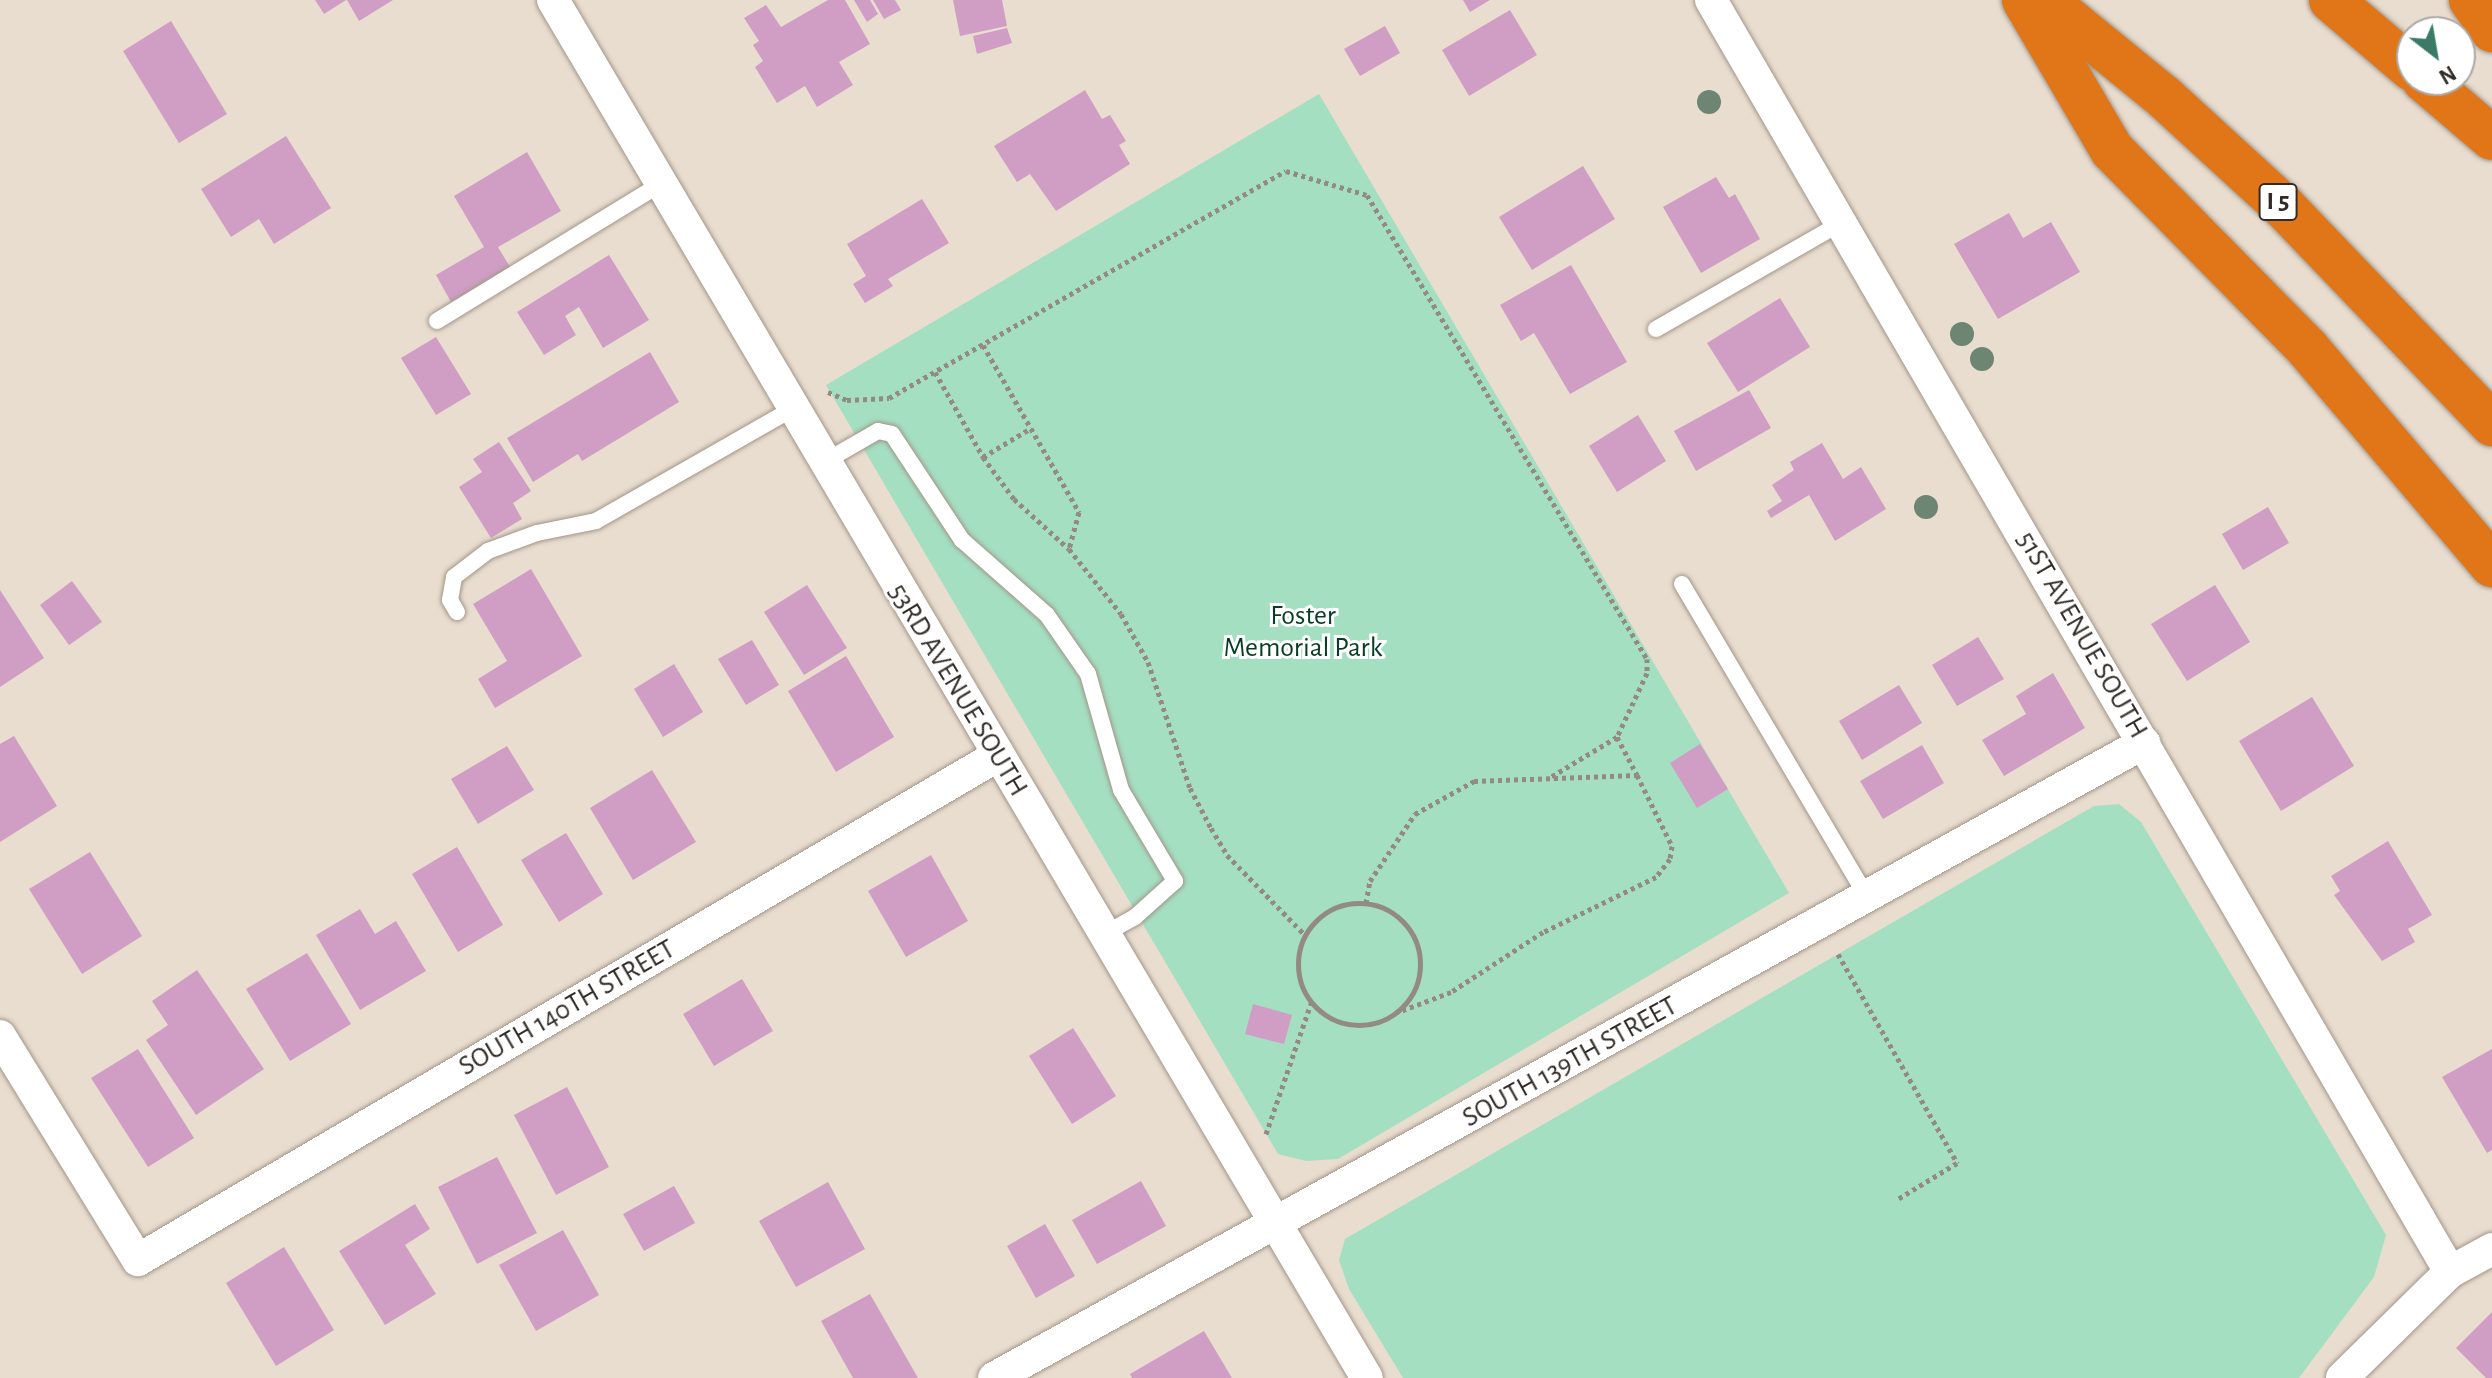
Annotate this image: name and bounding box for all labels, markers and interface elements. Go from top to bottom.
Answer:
north arrow [2396,16,2476,96]
text: N [2435,61,2460,88]
road number: I 5 [2258,180,2298,224]
street label: 51ST AVENUE SOUTH [2009,526,2155,744]
street label: 53RD AVENUE SOUTH [881,577,1035,803]
park label: Foster Memorial Park [1224,599,1382,665]
street label: SOUTH 140TH STREET [453,932,681,1084]
street label: SOUTH 139TH STREET [1457,989,1683,1135]

